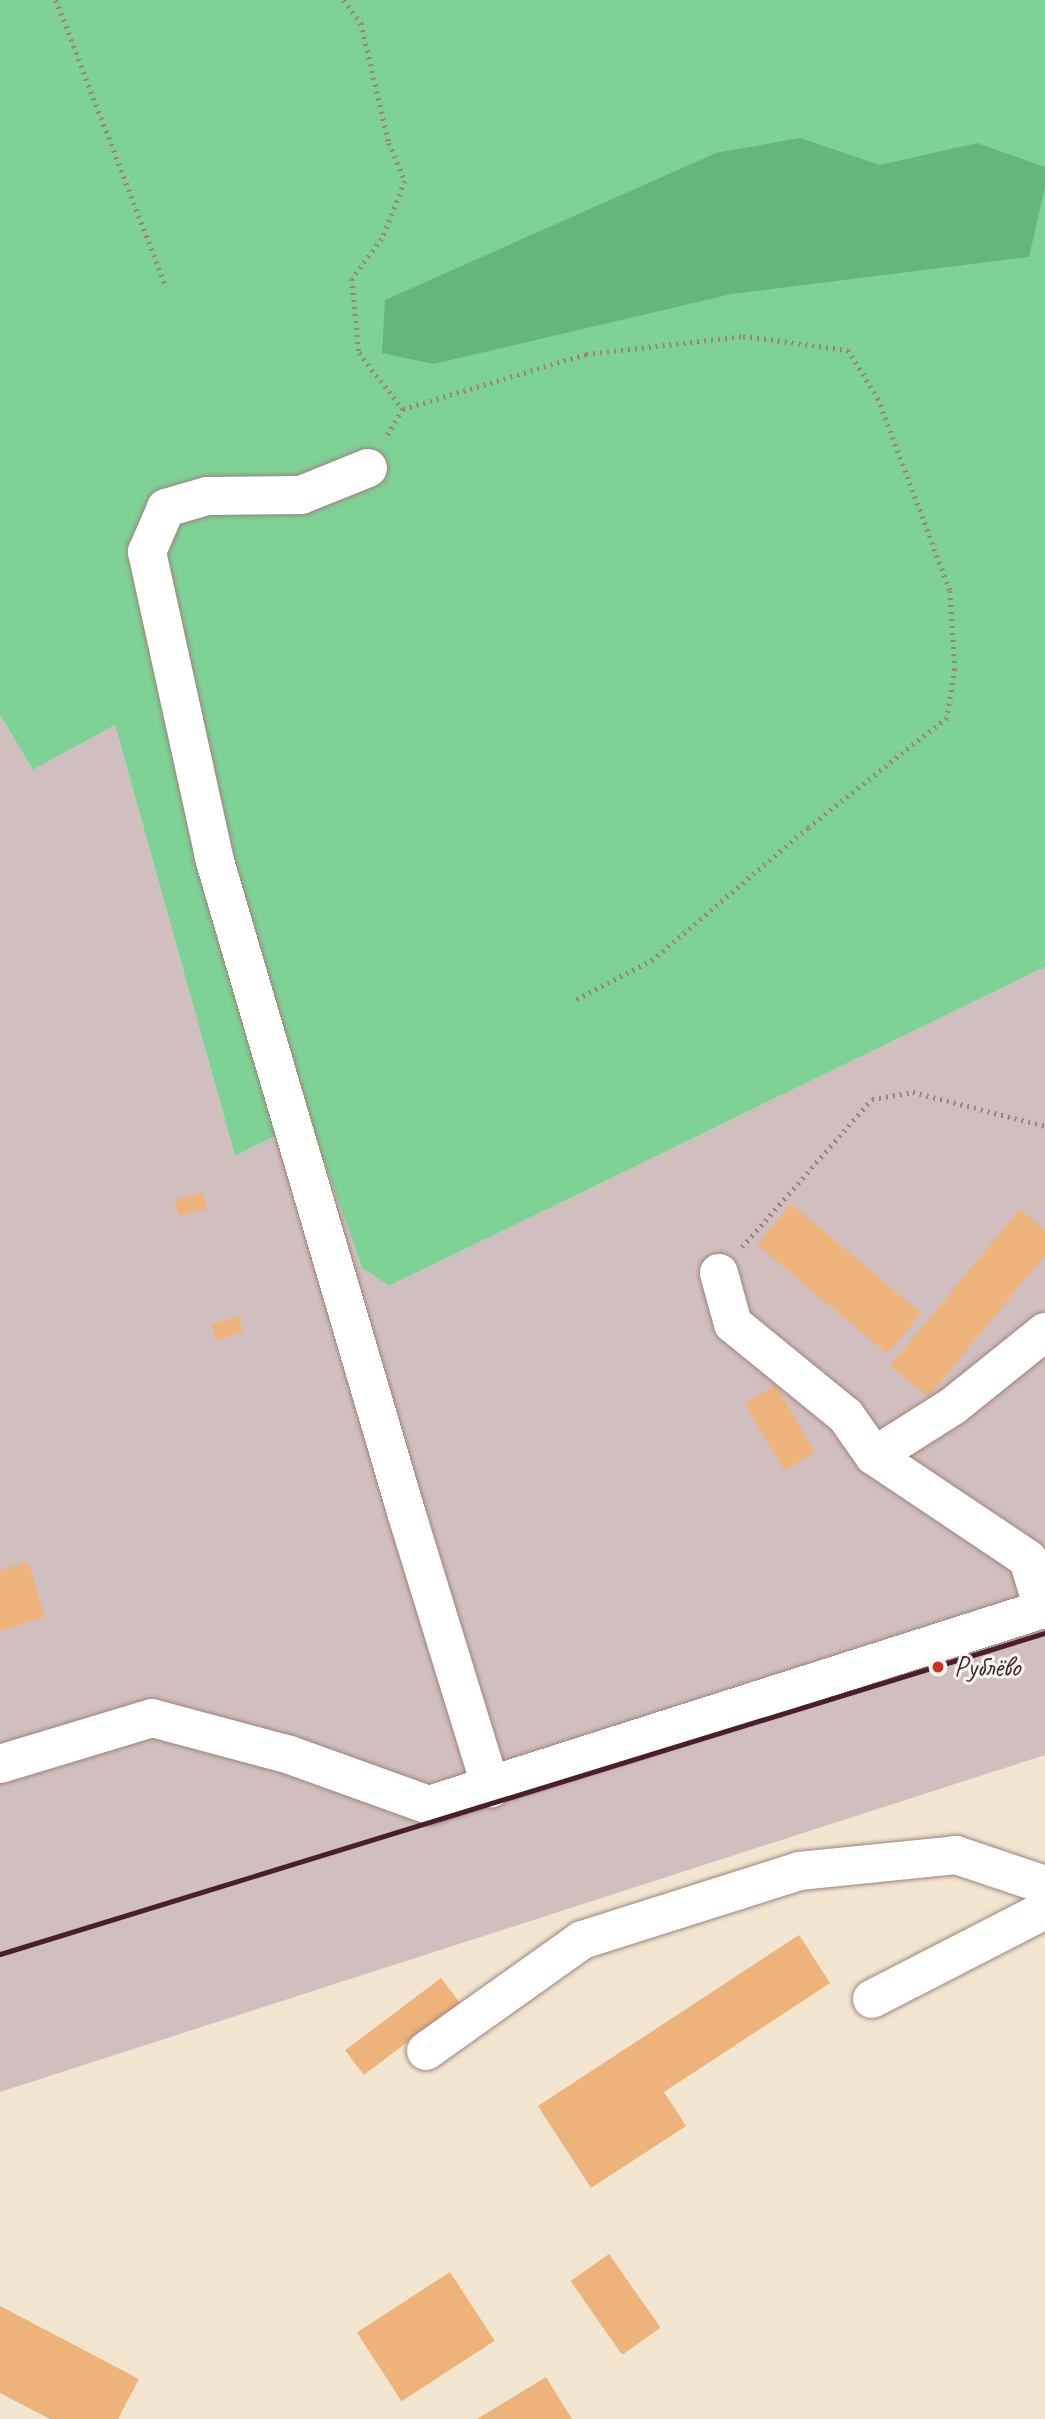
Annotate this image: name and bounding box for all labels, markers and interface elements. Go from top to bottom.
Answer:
place label: Рублёво [954,1650,1020,1684]
marker: Рублёво [928,1657,948,1677]

